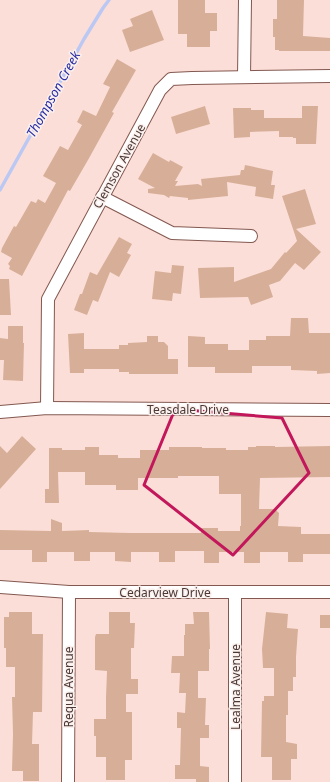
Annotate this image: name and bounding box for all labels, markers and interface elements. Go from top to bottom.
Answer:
water label: Thompson Creek [22,47,84,140]
street label: Clemson Avenue [89,120,149,211]
street label: Teasdale Drive [147,401,229,418]
street label: Cedarview Drive [119,584,211,601]
street label: Lealma Avenue [227,644,244,730]
street label: Requa Avenue [60,646,77,728]

